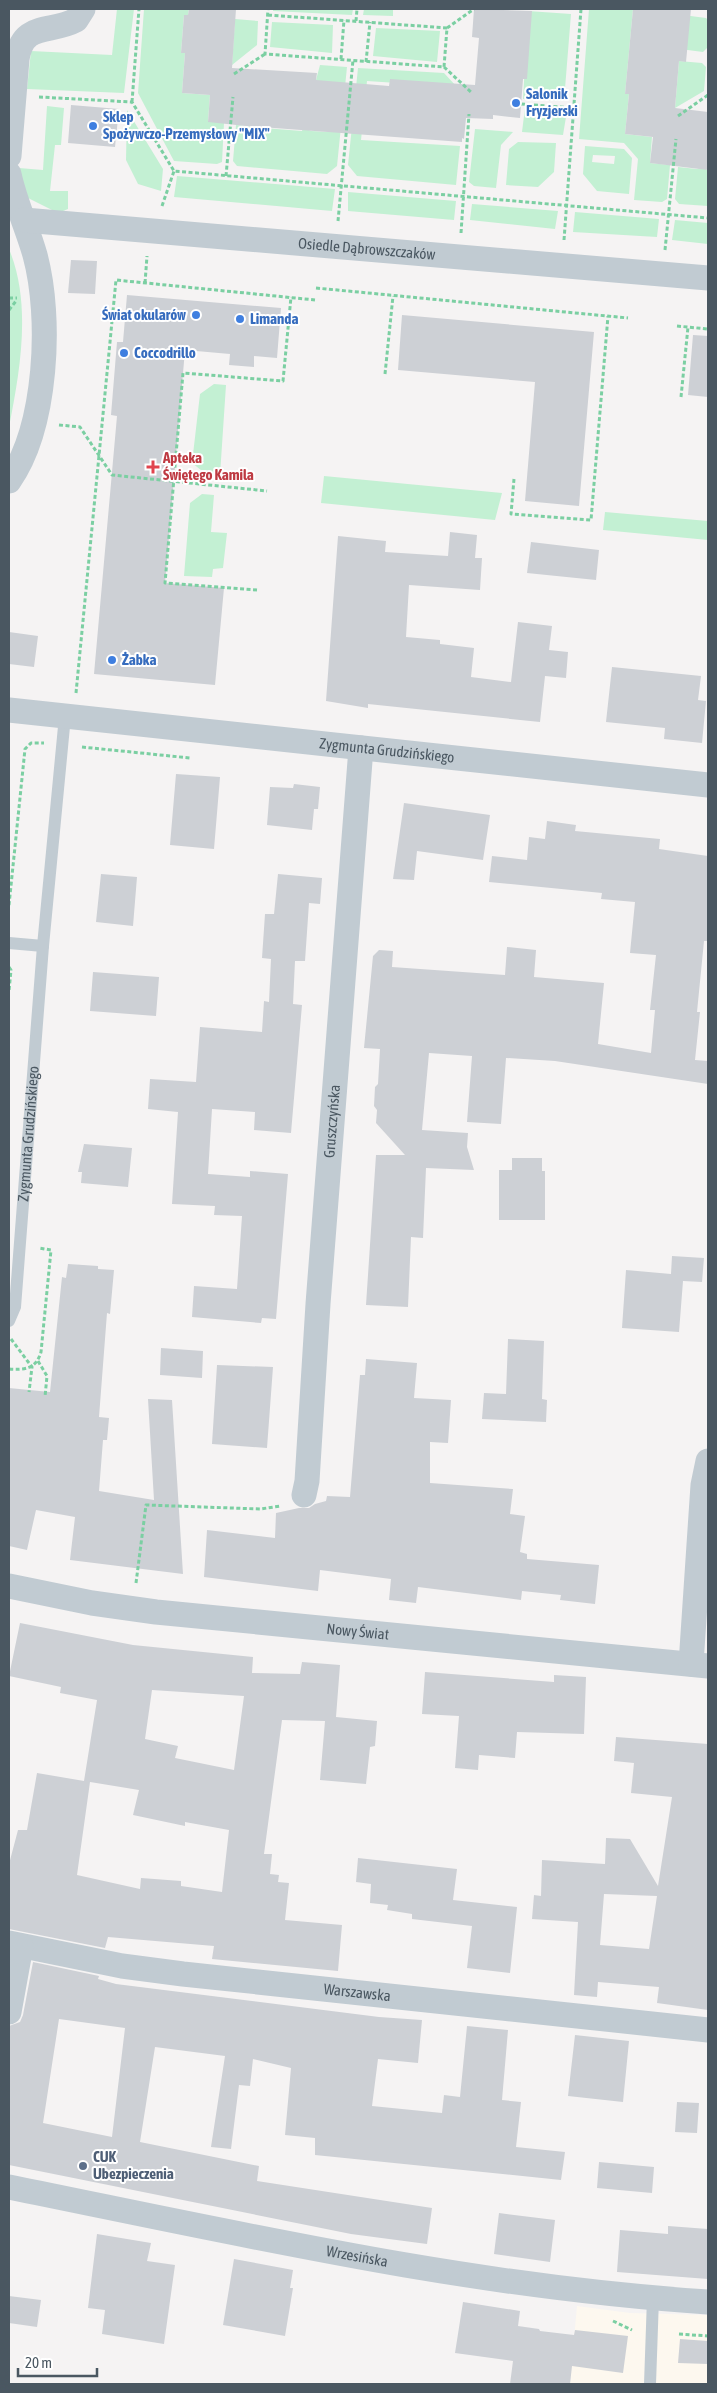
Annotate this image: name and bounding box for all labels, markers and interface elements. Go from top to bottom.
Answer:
place label: Salonik Fryzjerski [526,85,578,119]
marker: Salonik Fryzjerski [510,97,522,109]
place label: Sklep Spożywczo-Przemysłowy "MIX" [103,108,270,142]
marker: Sklep Spożywczo-Przemysłowy "MIX" [87,120,99,132]
street label: Osiedle Dąbrowszczaków [298,234,436,263]
place label: Świat okularów [102,306,186,323]
marker: Świat okularów [190,309,202,321]
place label: Limanda [250,310,298,327]
marker: Limanda [234,313,246,325]
place label: Coccodrillo [134,344,196,361]
marker: Coccodrillo [118,347,130,359]
place label: Apteka Świętego Kamila [162,449,254,483]
marker: Apteka Świętego Kamila [147,461,159,473]
place label: Żabka [122,651,156,668]
marker: Żabka [106,654,118,666]
street label: Zygmunta Grudzińskiego [318,734,455,766]
street label: Zygmunta Grudzińskiego [14,1065,42,1202]
street label: Gruszczyńska [320,1084,343,1158]
street label: Nowy Świat [326,1620,390,1643]
street label: Warszawska [323,1980,392,2004]
place label: CUK Ubezpieczenia [93,2148,174,2182]
marker: CUK Ubezpieczenia [77,2160,89,2172]
street label: Wrzesińska [325,2242,389,2270]
scale bar [18,2346,96,2378]
text: 20 m [25,2354,52,2371]

